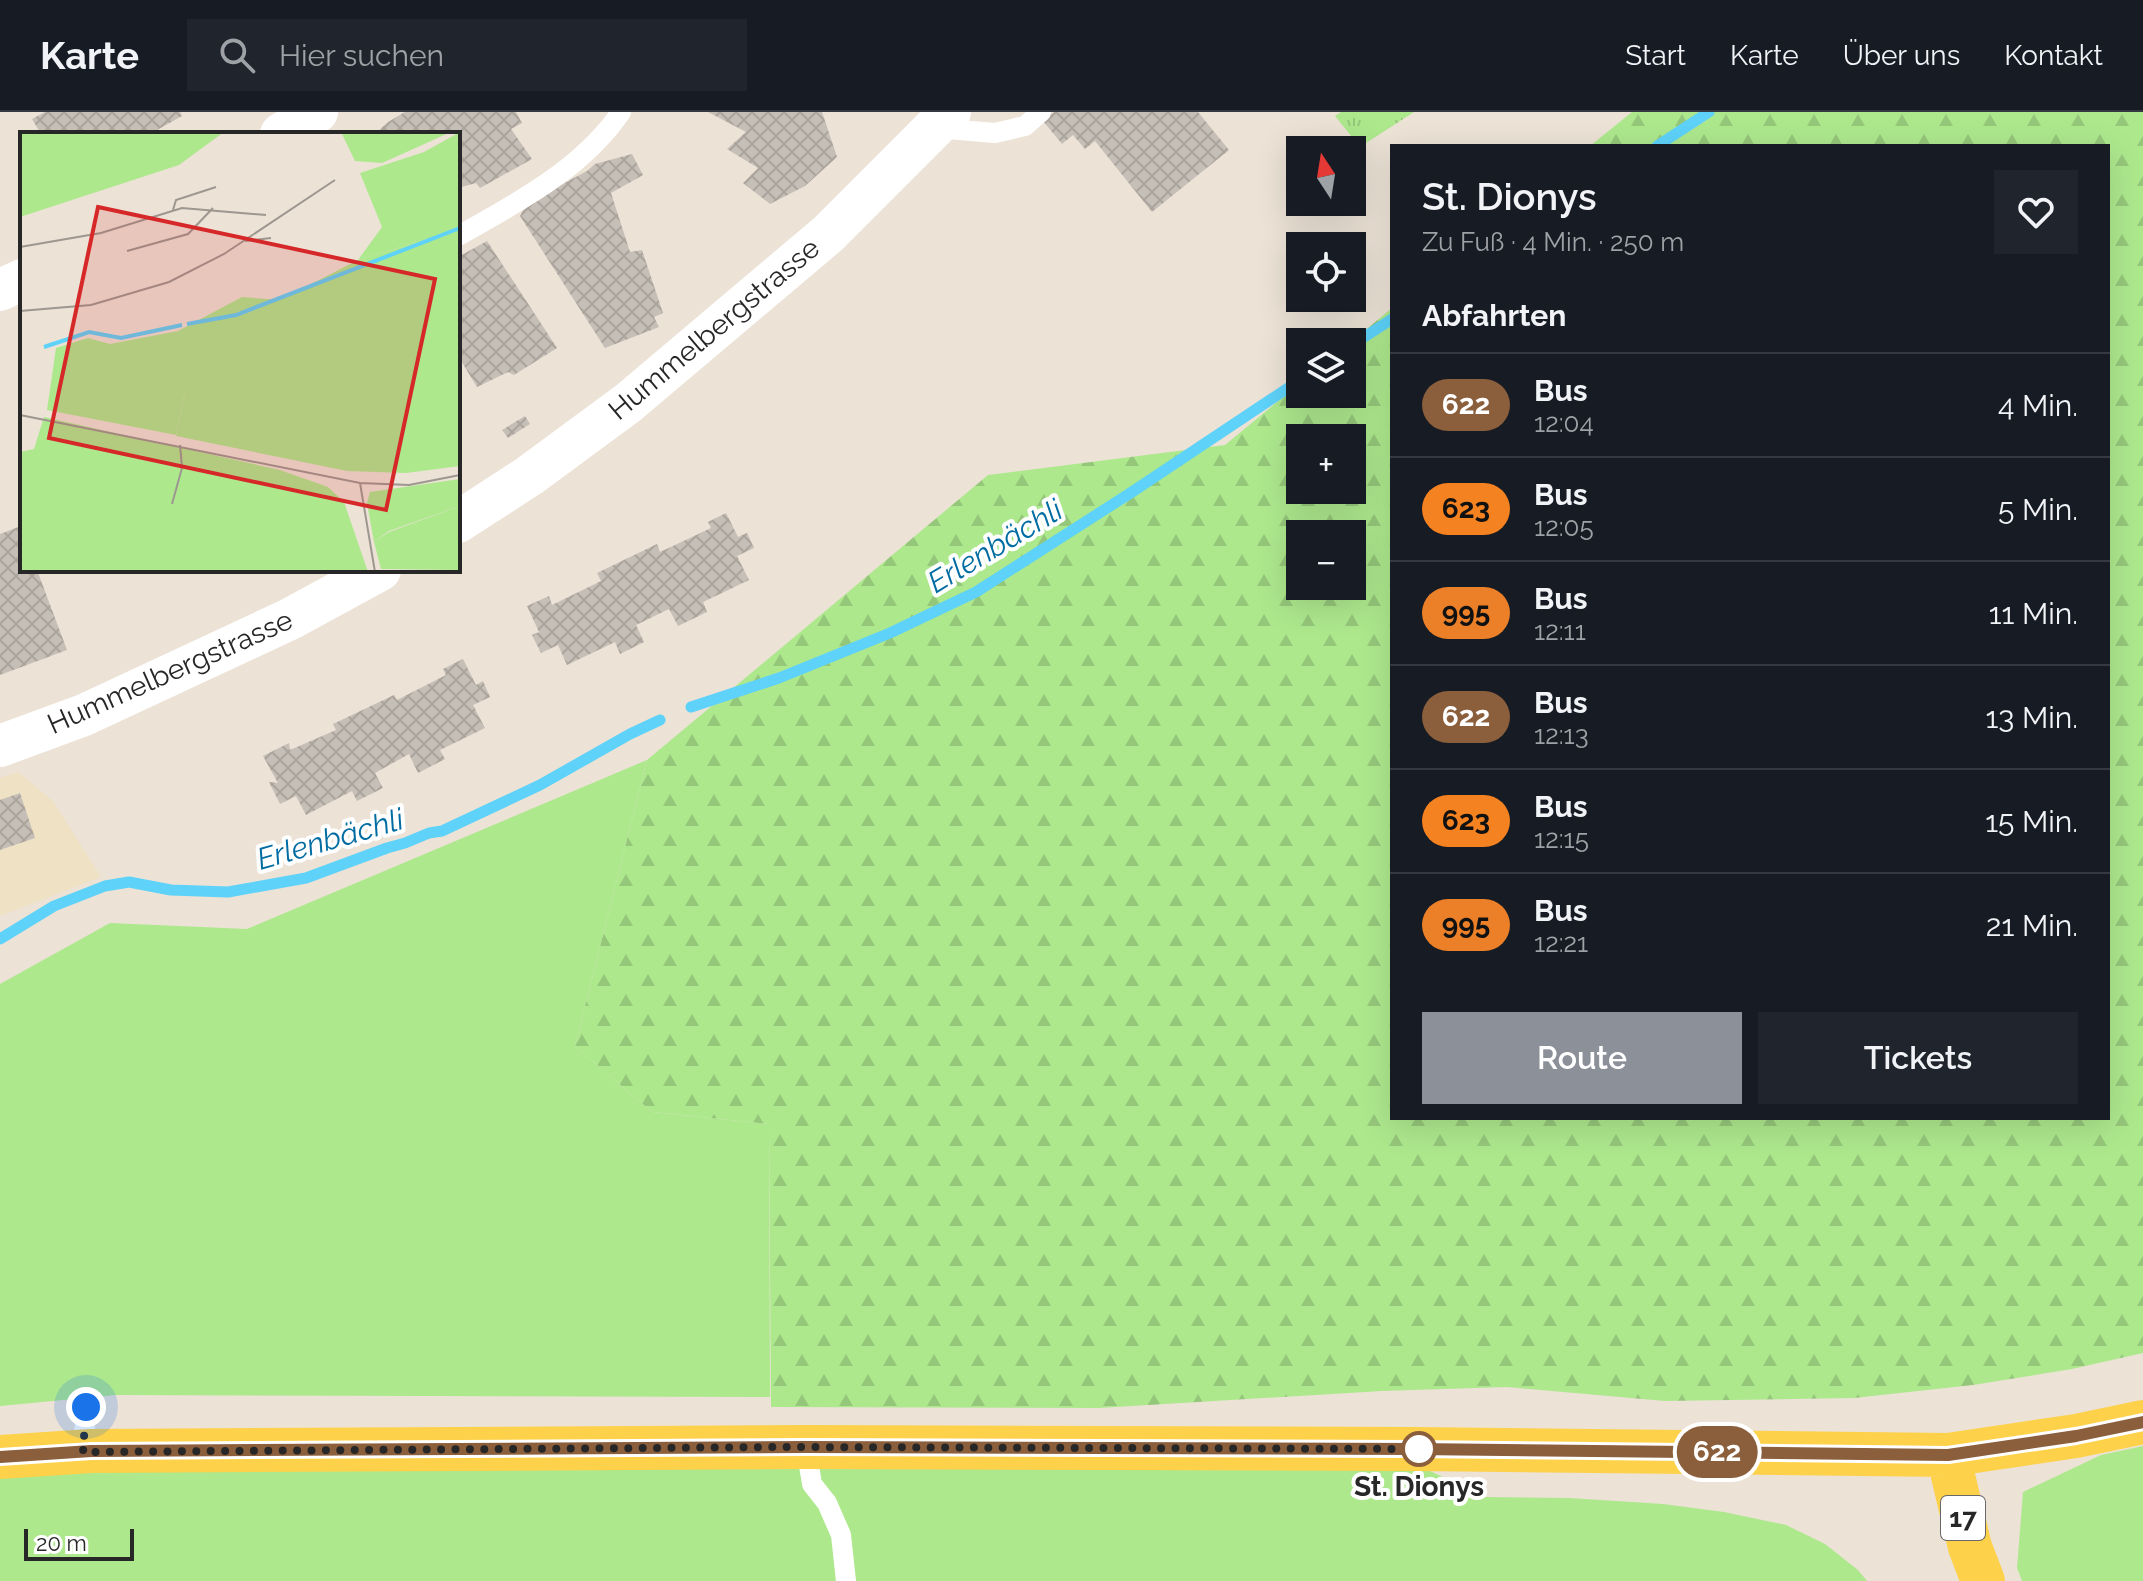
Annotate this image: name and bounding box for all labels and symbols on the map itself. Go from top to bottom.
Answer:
inset map [20,132,460,572]
north arrow [1286,136,1366,216]
street label: Hummelbergstrasse [602,231,826,427]
water label: Erlenbächli [921,492,1069,600]
street label: Hummelbergstrasse [42,603,298,741]
water label: Erlenbächli [253,801,408,877]
your location [66,1387,106,1427]
line badge: 622 [1671,1426,1763,1478]
marker: St. Dionys [1402,1432,1436,1466]
place label: St. Dionys [1354,1470,1484,1503]
road number: 17 [1941,1496,1985,1540]
scale bar [24,1525,134,1561]

